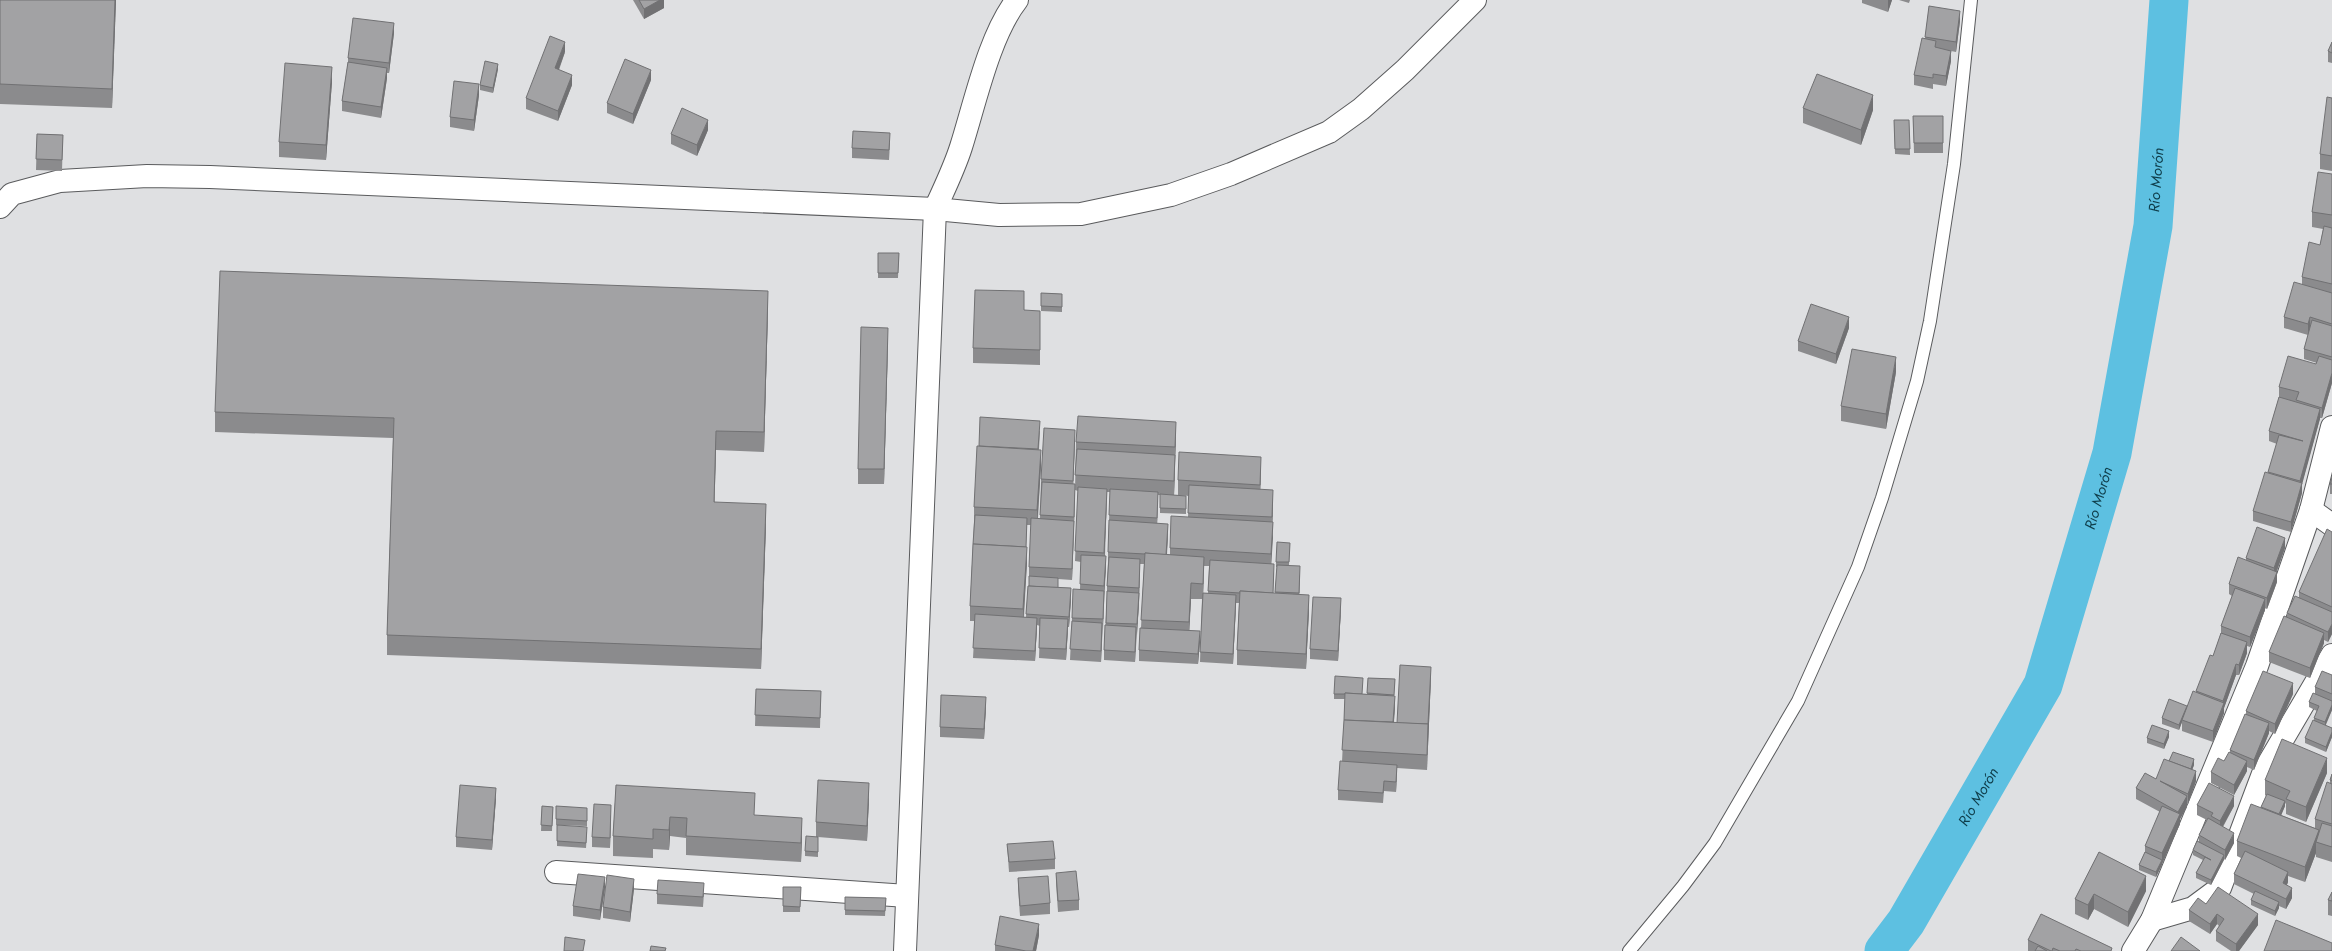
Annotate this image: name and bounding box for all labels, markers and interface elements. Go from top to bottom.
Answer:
water label: Río Morón [2143,147,2170,213]
water label: Río Morón [2079,464,2118,532]
water label: Río Morón [1953,763,2004,830]

